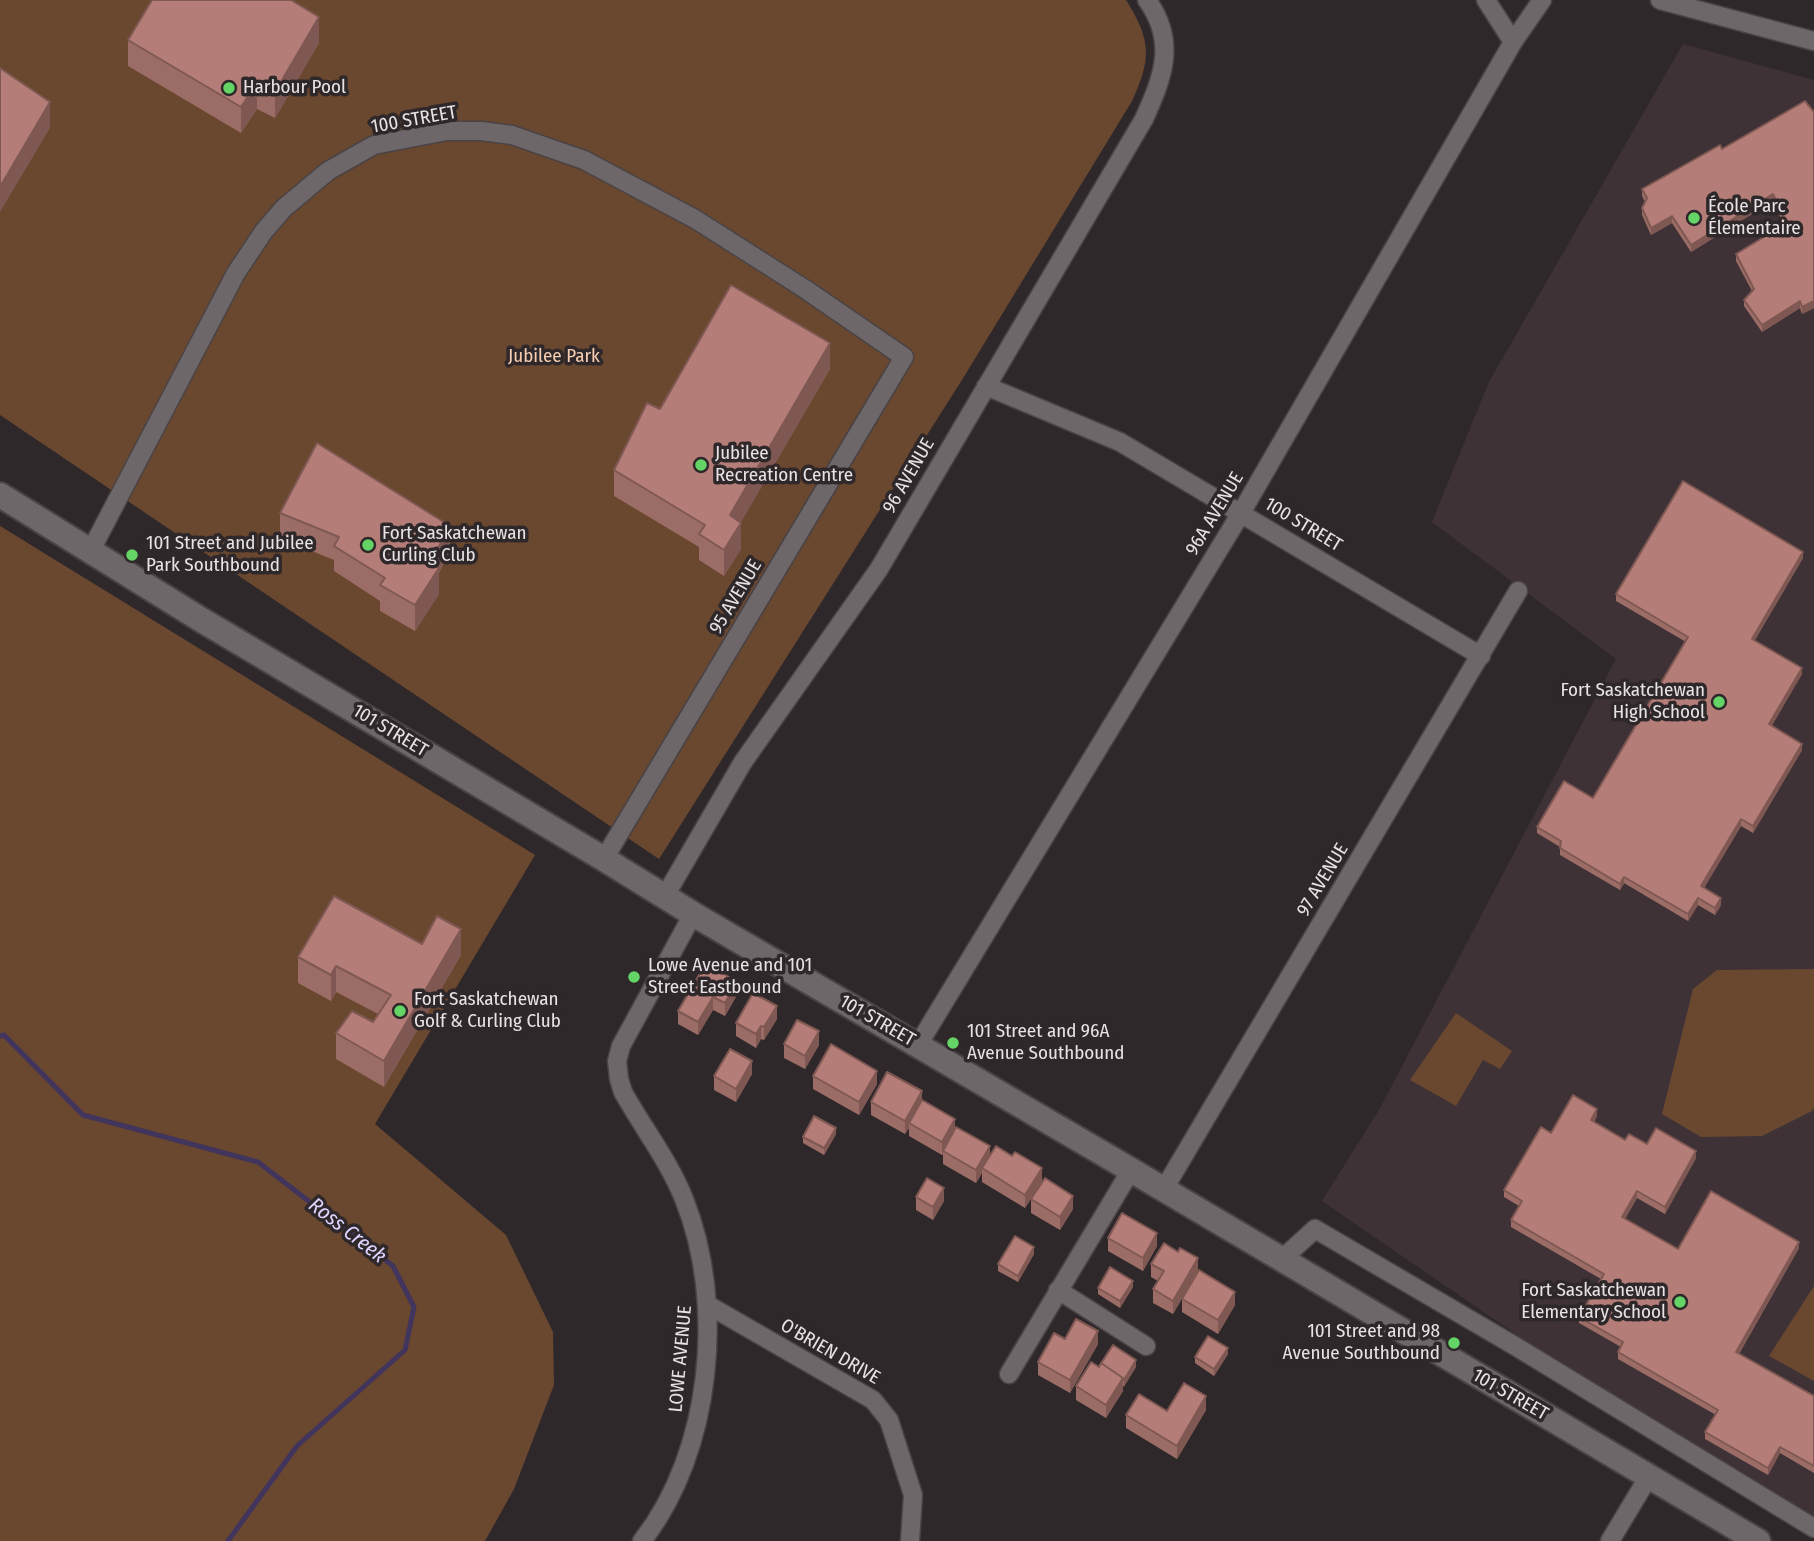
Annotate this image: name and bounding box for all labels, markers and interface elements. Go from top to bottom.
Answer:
place label: Harbour Pool [243,77,346,99]
marker: Harbour Pool [221,80,237,96]
street label: 100 STREET [369,101,459,139]
place label: École Parc Élementaire [1708,196,1801,240]
marker: École Parc Élementaire [1686,210,1702,226]
park label: Jubilee Park [508,346,600,368]
street label: 96 AVENUE [878,434,940,518]
place label: Jubilee Recreation Centre [715,443,853,487]
marker: Jubilee Recreation Centre [693,457,709,473]
street label: 96A AVENUE [1181,468,1249,560]
street label: 100 STREET [1260,493,1346,557]
place label: Fort Saskatchewan Curling Club [382,523,527,567]
place label: 101 Street and Jubilee Park Southbound [146,533,314,577]
marker: Fort Saskatchewan Curling Club [360,537,376,553]
marker: 101 Street and Jubilee Park Southbound [124,547,140,563]
street label: 95 AVENUE [705,556,767,638]
place label: Fort Saskatchewan High School [1560,680,1705,724]
marker: Fort Saskatchewan High School [1711,694,1727,710]
street label: 101 STREET [348,700,432,762]
street label: 97 AVENUE [1292,839,1354,921]
place label: Lowe Avenue and 101 Street Eastbound [648,955,812,999]
marker: Lowe Avenue and 101 Street Eastbound [626,969,642,985]
place label: Fort Saskatchewan Golf & Curling Club [414,989,561,1033]
street label: 101 STREET [835,990,919,1052]
marker: Fort Saskatchewan Golf & Curling Club [392,1003,408,1019]
place label: 101 Street and 96A Avenue Southbound [967,1021,1124,1065]
marker: 101 Street and 96A Avenue Southbound [945,1035,961,1051]
water label: Ross Creek [303,1193,391,1269]
place label: Fort Saskatchewan Elementary School [1521,1280,1666,1324]
marker: Fort Saskatchewan Elementary School [1672,1294,1688,1310]
street label: LOWE AVENUE [665,1305,697,1413]
street label: O'BRIEN DRIVE [776,1314,884,1390]
place label: 101 Street and 98 Avenue Southbound [1283,1321,1440,1365]
marker: 101 Street and 98 Avenue Southbound [1446,1335,1462,1351]
street label: 101 STREET [1468,1364,1552,1426]

